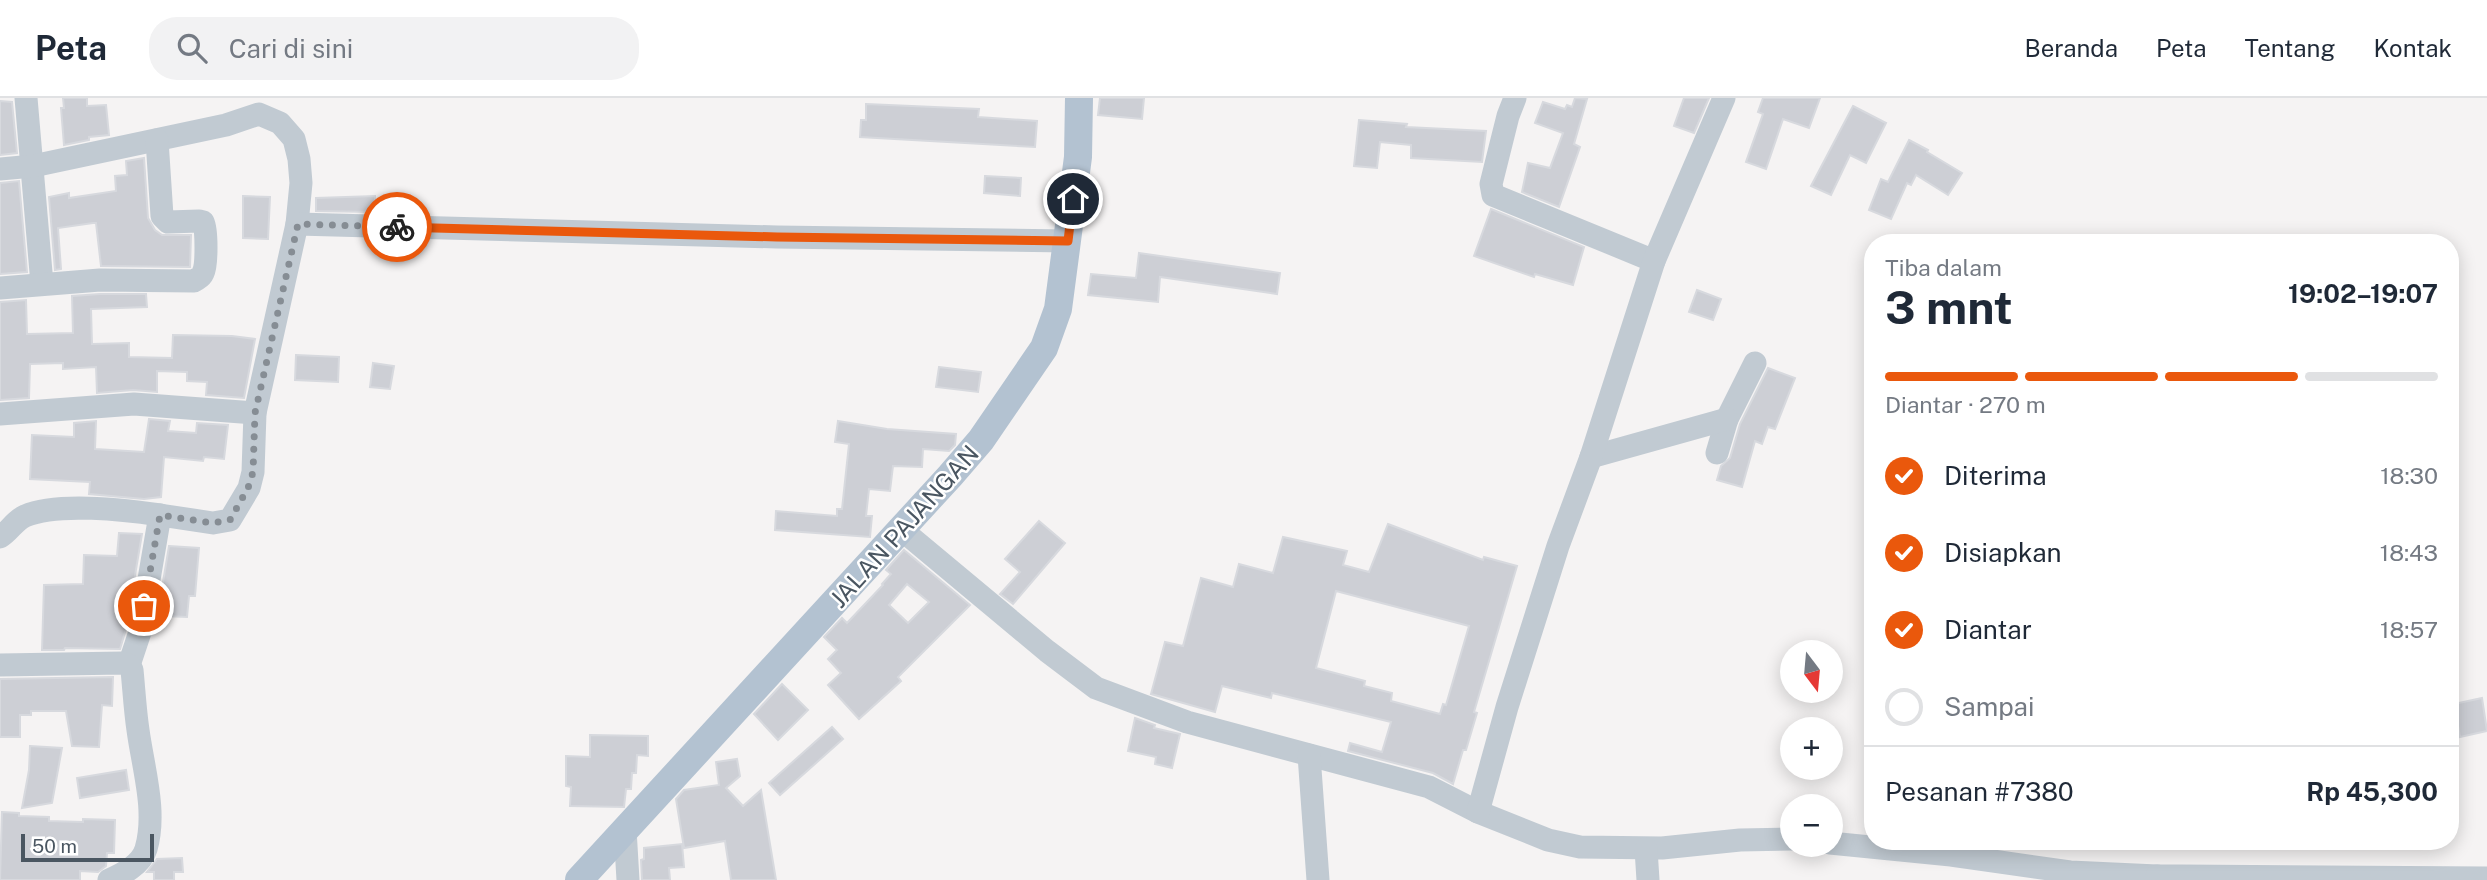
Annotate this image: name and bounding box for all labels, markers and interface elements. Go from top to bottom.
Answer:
search box [149,17,639,80]
text: Peta [35,29,107,67]
icon: search [173,29,211,67]
text: Cari di sini [229,33,353,64]
text: Beranda [2024,34,2118,62]
text: Peta [2156,34,2207,62]
text: Tentang [2245,34,2335,62]
text: Kontak [2373,34,2452,62]
pin [1043,169,1103,229]
icon: home [1054,180,1092,218]
courier [362,192,432,262]
icon: bike [378,208,416,246]
text: Tiba dalam [1885,254,2002,281]
text: 19:02–19:07 [2288,278,2438,309]
text: 3 mnt [1885,280,2013,334]
text: Diantar · 270 m [1885,391,2046,418]
street label: JALAN PAJANGAN [824,439,984,613]
icon: check [1885,457,1923,495]
text: Diterima [1944,460,2047,491]
text: 18:30 [2380,462,2438,489]
icon: check [1885,534,1923,572]
text: Disiapkan [1944,537,2062,568]
text: 18:43 [2380,539,2438,566]
pin [114,576,174,636]
icon: bag [125,587,163,625]
icon: check [1885,611,1923,649]
text: Diantar [1944,614,2032,645]
text: 18:57 [2380,616,2438,643]
north arrow [1780,640,1843,704]
map controls [1780,640,1843,857]
text: Sampai [1944,691,2034,722]
button: + [1780,717,1843,780]
text: Pesanan #7380 [1885,776,2074,807]
text: Rp 45,300 [2306,776,2438,807]
button: − [1780,794,1843,857]
scale bar [21,831,154,863]
text: 50 m [32,835,77,857]

